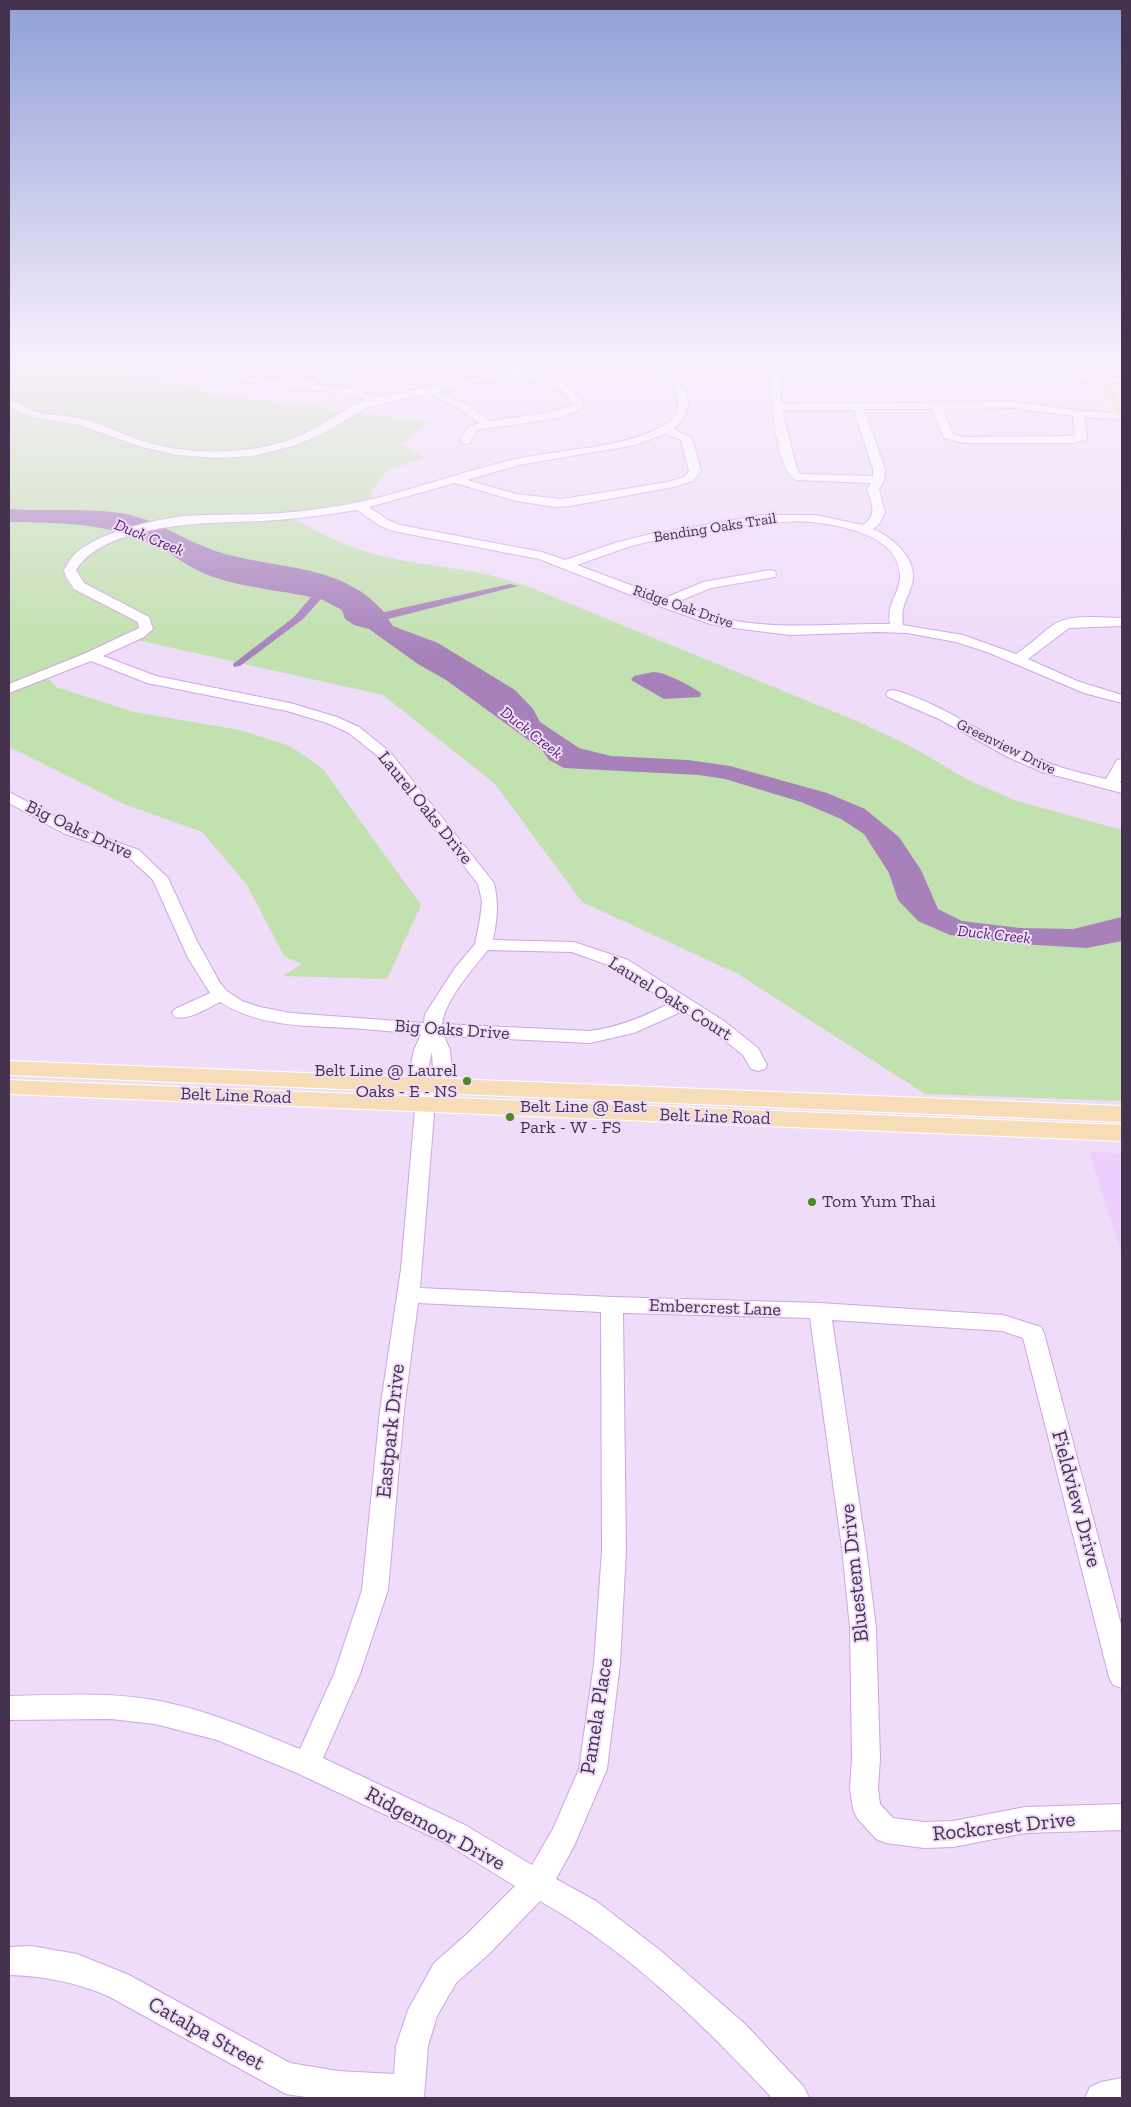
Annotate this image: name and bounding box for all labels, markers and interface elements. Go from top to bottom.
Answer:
street label: Bending Oaks Trail [652,509,778,547]
water label: Duck Creek [111,515,187,561]
street label: Ridge Oak Drive [630,581,736,633]
water label: Duck Creek [496,703,566,763]
street label: Greenview Drive [954,715,1058,779]
street label: Laurel Oaks Drive [373,747,477,869]
street label: Big Oaks Drive [22,796,136,864]
water label: Duck Creek [956,922,1032,948]
street label: Laurel Oaks Court [604,952,736,1046]
street label: Big Oaks Drive [394,1015,510,1045]
place label: Belt Line @ Laurel Oaks - E - NS [315,1060,457,1102]
marker: Belt Line @ Laurel Oaks - E - NS [461,1075,473,1087]
street label: Belt Line Road [180,1083,292,1109]
place label: Belt Line @ East Park - W - FS [520,1096,647,1138]
street label: Belt Line Road [659,1104,771,1130]
marker: Belt Line @ East Park - W - FS [504,1111,516,1123]
place label: Tom Yum Thai [822,1191,936,1213]
marker: Tom Yum Thai [806,1196,818,1208]
street label: Embercrest Lane [649,1295,781,1321]
street label: Eastpark Drive [371,1363,411,1499]
street label: Fieldview Drive [1046,1428,1106,1570]
street label: Bluestem Drive [835,1503,875,1643]
street label: Pamela Place [575,1656,619,1776]
street label: Ridgemoor Drive [361,1782,509,1876]
street label: Rockcrest Drive [931,1807,1077,1847]
street label: Catalpa Street [143,1992,269,2076]

